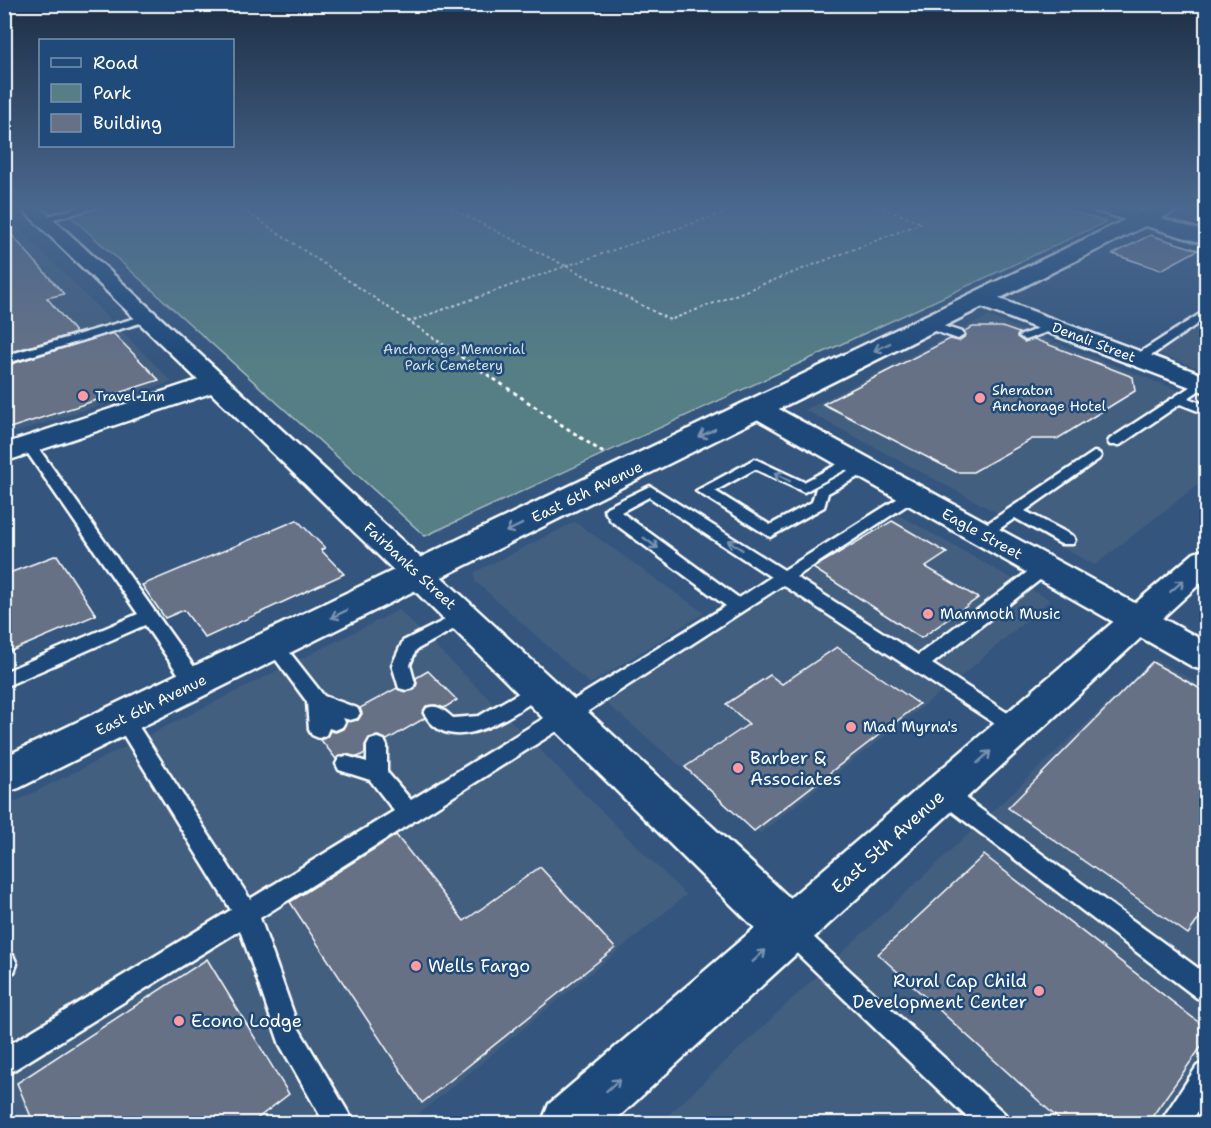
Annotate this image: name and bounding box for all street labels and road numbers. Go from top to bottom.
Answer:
street label: Denali Street [1050,318,1138,366]
street label: East 6th Avenue [528,456,646,528]
street label: Eagle Street [938,504,1026,564]
street label: Fairbanks Street [359,518,461,614]
street label: East 6th Avenue [92,669,210,741]
street label: East 5th Avenue [826,785,950,899]

